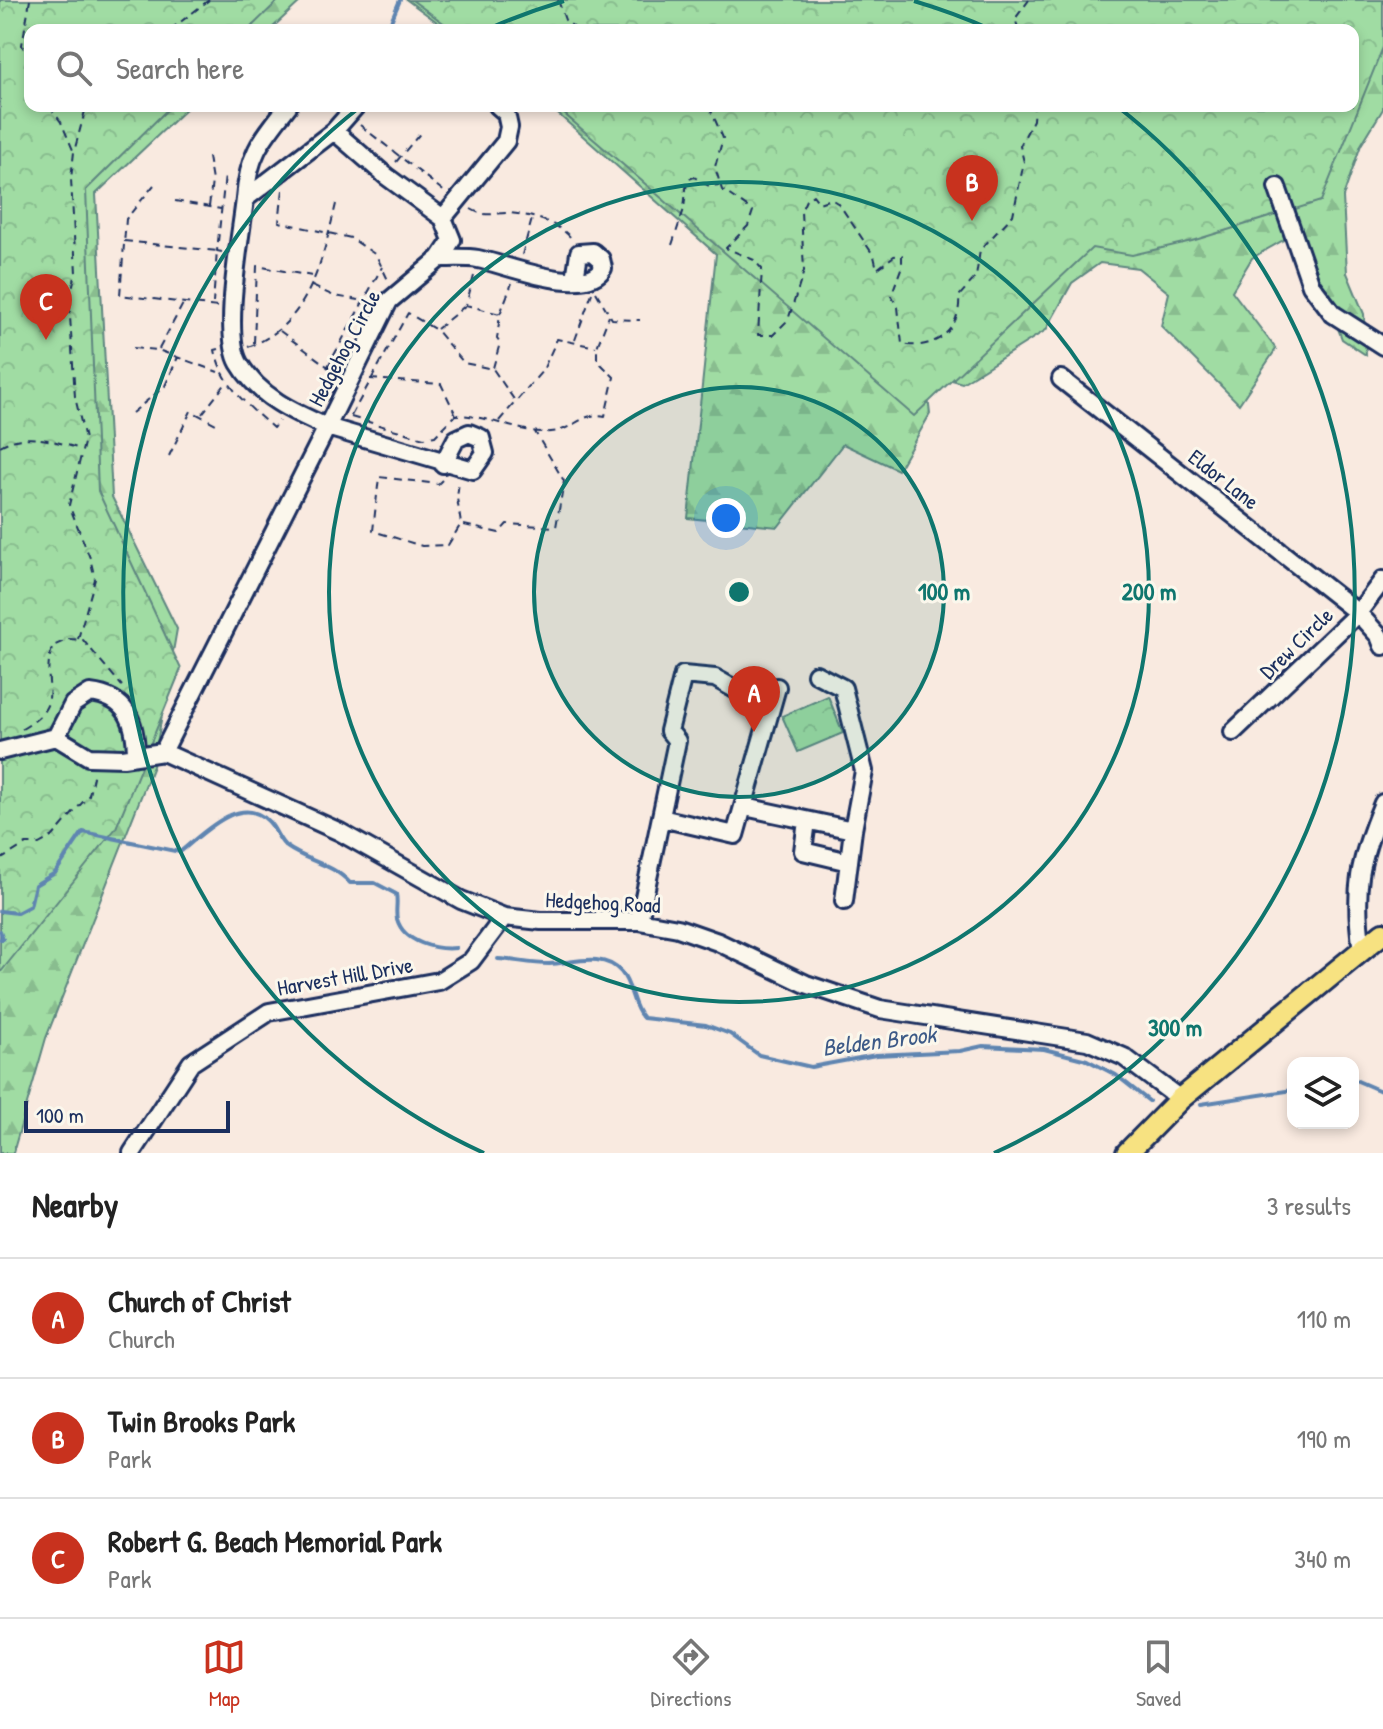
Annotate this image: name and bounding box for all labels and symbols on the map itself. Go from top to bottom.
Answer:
pin: B [946,155,998,221]
pin: C [20,274,72,340]
street label: Hedgehog Circle [301,284,387,411]
street label: Eldor Lane [1182,442,1266,516]
your location [706,498,746,538]
text: 100 m [918,575,970,607]
text: 200 m [1122,575,1176,607]
centre of rings [725,578,753,606]
street label: Drew Circle [1253,600,1340,686]
pin: A [728,666,780,732]
street label: Hedgehog Road [545,884,662,920]
street label: Harvest Hill Drive [275,949,415,1003]
text: 300 m [1148,1011,1202,1043]
water label: Belden Brook [820,1017,940,1063]
scale bar [24,1097,230,1133]

